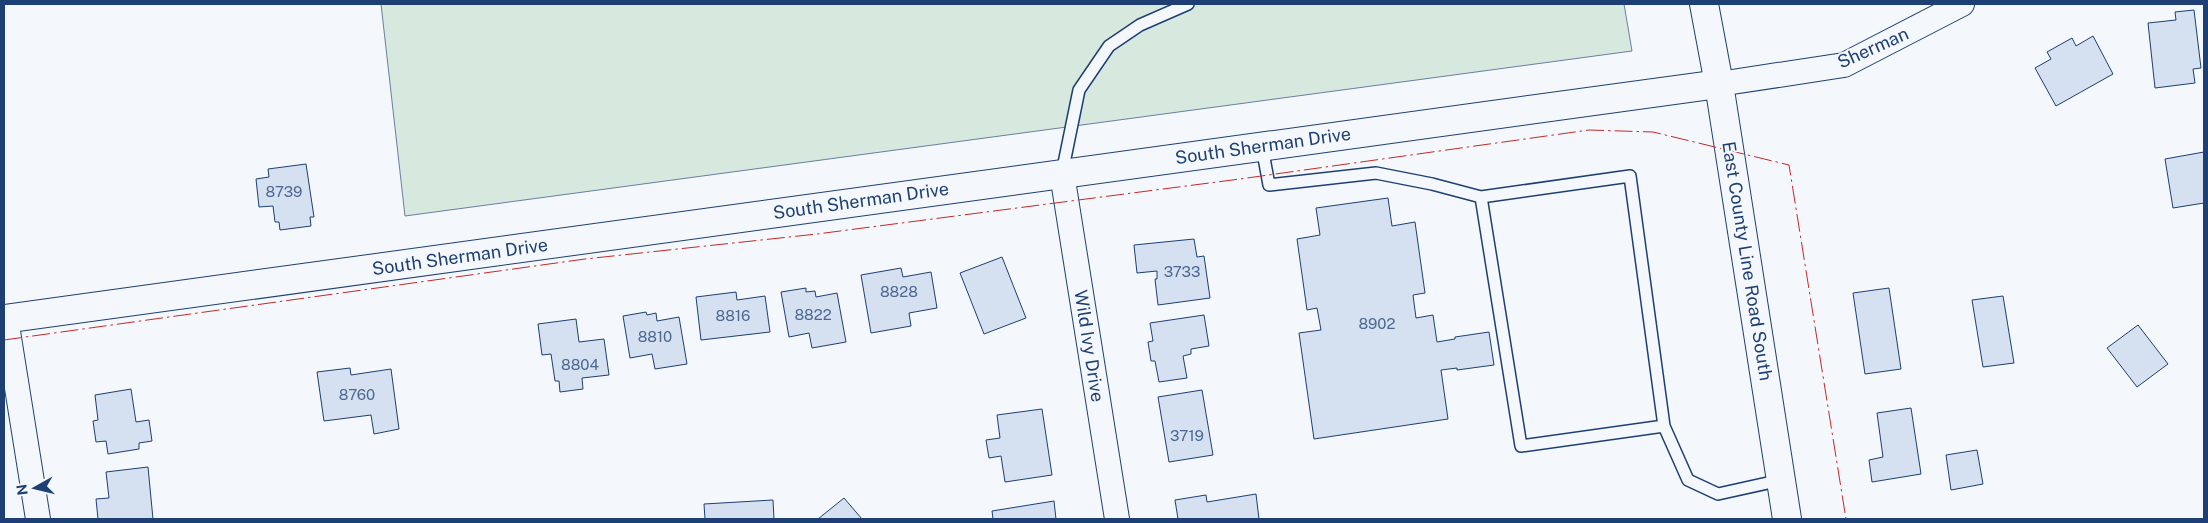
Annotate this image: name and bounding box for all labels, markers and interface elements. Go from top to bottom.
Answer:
street label: Sherman [1834,23,1912,73]
street label: South Sherman Drive [1174,123,1352,168]
street label: East County Line Road South [1718,140,1777,382]
street label: South Sherman Drive [772,178,950,223]
house number: 8739 [266,183,302,200]
street label: South Sherman Drive [371,234,549,279]
house number: 3733 [1164,263,1200,280]
house number: 8828 [880,283,918,300]
street label: Wild Ivy Drive [1070,288,1109,403]
house number: 8822 [794,306,832,323]
house number: 8816 [716,307,750,324]
house number: 8902 [1358,315,1396,332]
house number: 8810 [638,328,672,345]
house number: 8804 [561,356,599,373]
house number: 8760 [339,386,375,403]
house number: 3719 [1170,427,1204,444]
north arrow [10,463,60,513]
text: N [13,483,31,496]

